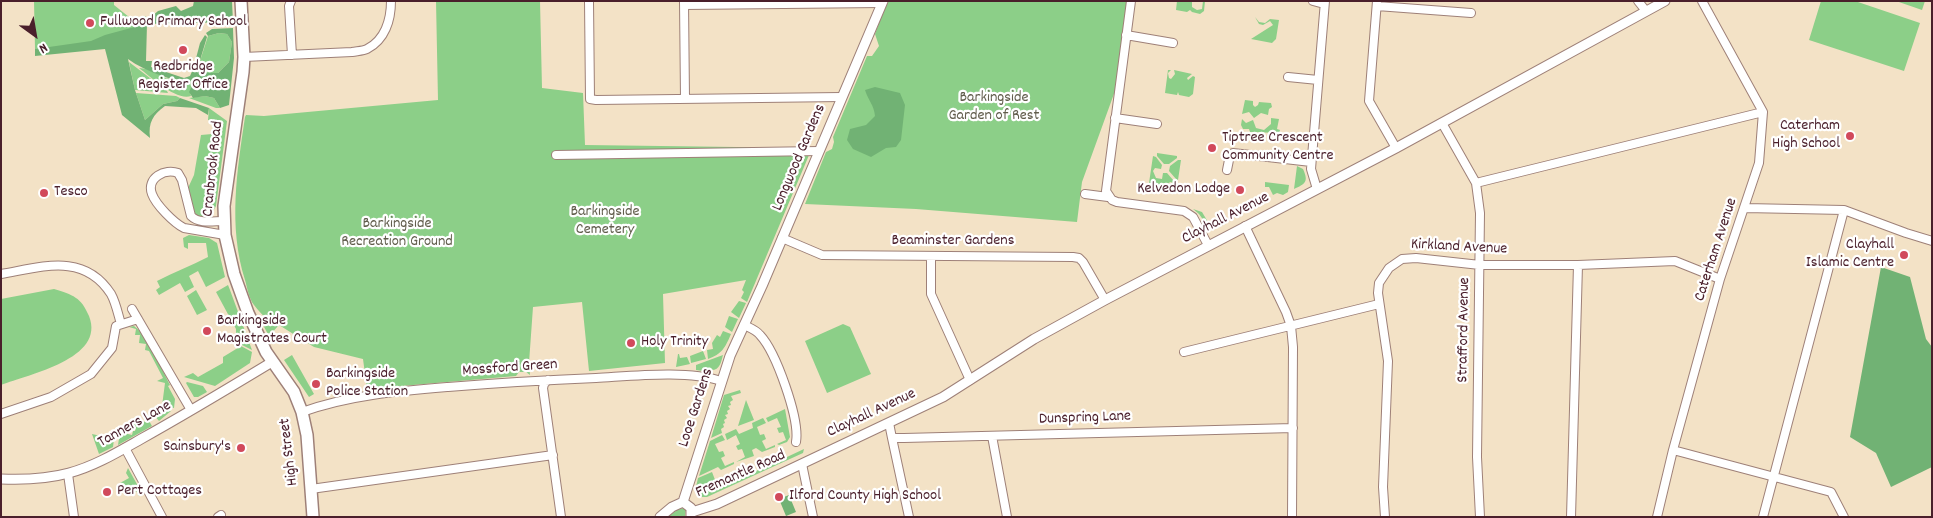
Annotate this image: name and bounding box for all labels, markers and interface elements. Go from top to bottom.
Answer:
north arrow [10,10,60,60]
place label: Fullwood Primary School [100,13,247,33]
marker: Fullwood Primary School [84,17,96,29]
text: N [35,37,51,58]
marker: Redbridge Register Office [177,44,189,56]
place label: Redbridge Register Office [138,58,228,96]
park label: Barkingside Garden of Rest [948,89,1040,127]
street label: Longwood Gardens [769,102,831,214]
place label: Caterham High School [1772,117,1840,155]
street label: Cranbrook Road [199,120,229,218]
place label: Tiptree Crescent Community Centre [1222,129,1333,167]
marker: Caterham High School [1844,130,1856,142]
marker: Tiptree Crescent Community Centre [1206,142,1218,154]
place label: Kelvedon Lodge [1137,180,1230,200]
place label: Tesco [54,183,88,203]
marker: Kelvedon Lodge [1234,184,1246,196]
marker: Tesco [38,187,50,199]
street label: Clayhall Avenue [1179,189,1273,249]
street label: Caterham Avenue [1691,196,1743,304]
park label: Barkingside Cemetery [570,203,640,241]
park label: Barkingside Recreation Ground [341,215,453,253]
street label: Beaminster Gardens [892,232,1014,252]
street label: Kirkland Avenue [1410,236,1508,260]
place label: Clayhall Islamic Centre [1806,236,1894,274]
marker: Clayhall Islamic Centre [1898,249,1910,261]
street label: Strafford Avenue [1454,277,1476,383]
place label: Barkingside Magistrates Court [217,312,327,350]
marker: Barkingside Magistrates Court [201,325,213,337]
place label: Holy Trinity [641,333,708,353]
marker: Holy Trinity [625,337,637,349]
street label: Mossford Green [462,356,558,382]
place label: Barkingside Police Station [326,365,408,403]
street label: Looe Gardens [675,366,719,450]
marker: Barkingside Police Station [310,378,322,390]
street label: Clayhall Avenue [825,385,919,443]
street label: Tanners Lane [95,397,175,453]
street label: Dunspring Lane [1039,408,1131,430]
street label: High Street [276,417,304,487]
place label: Sainsbury's [163,438,231,458]
marker: Sainsbury's [235,442,247,454]
street label: Fremantle Road [693,447,789,503]
place label: Pert Cottages [117,482,202,502]
marker: Pert Cottages [101,486,113,498]
place label: Ilford County High School [789,487,941,507]
marker: Ilford County High School [773,491,785,503]

